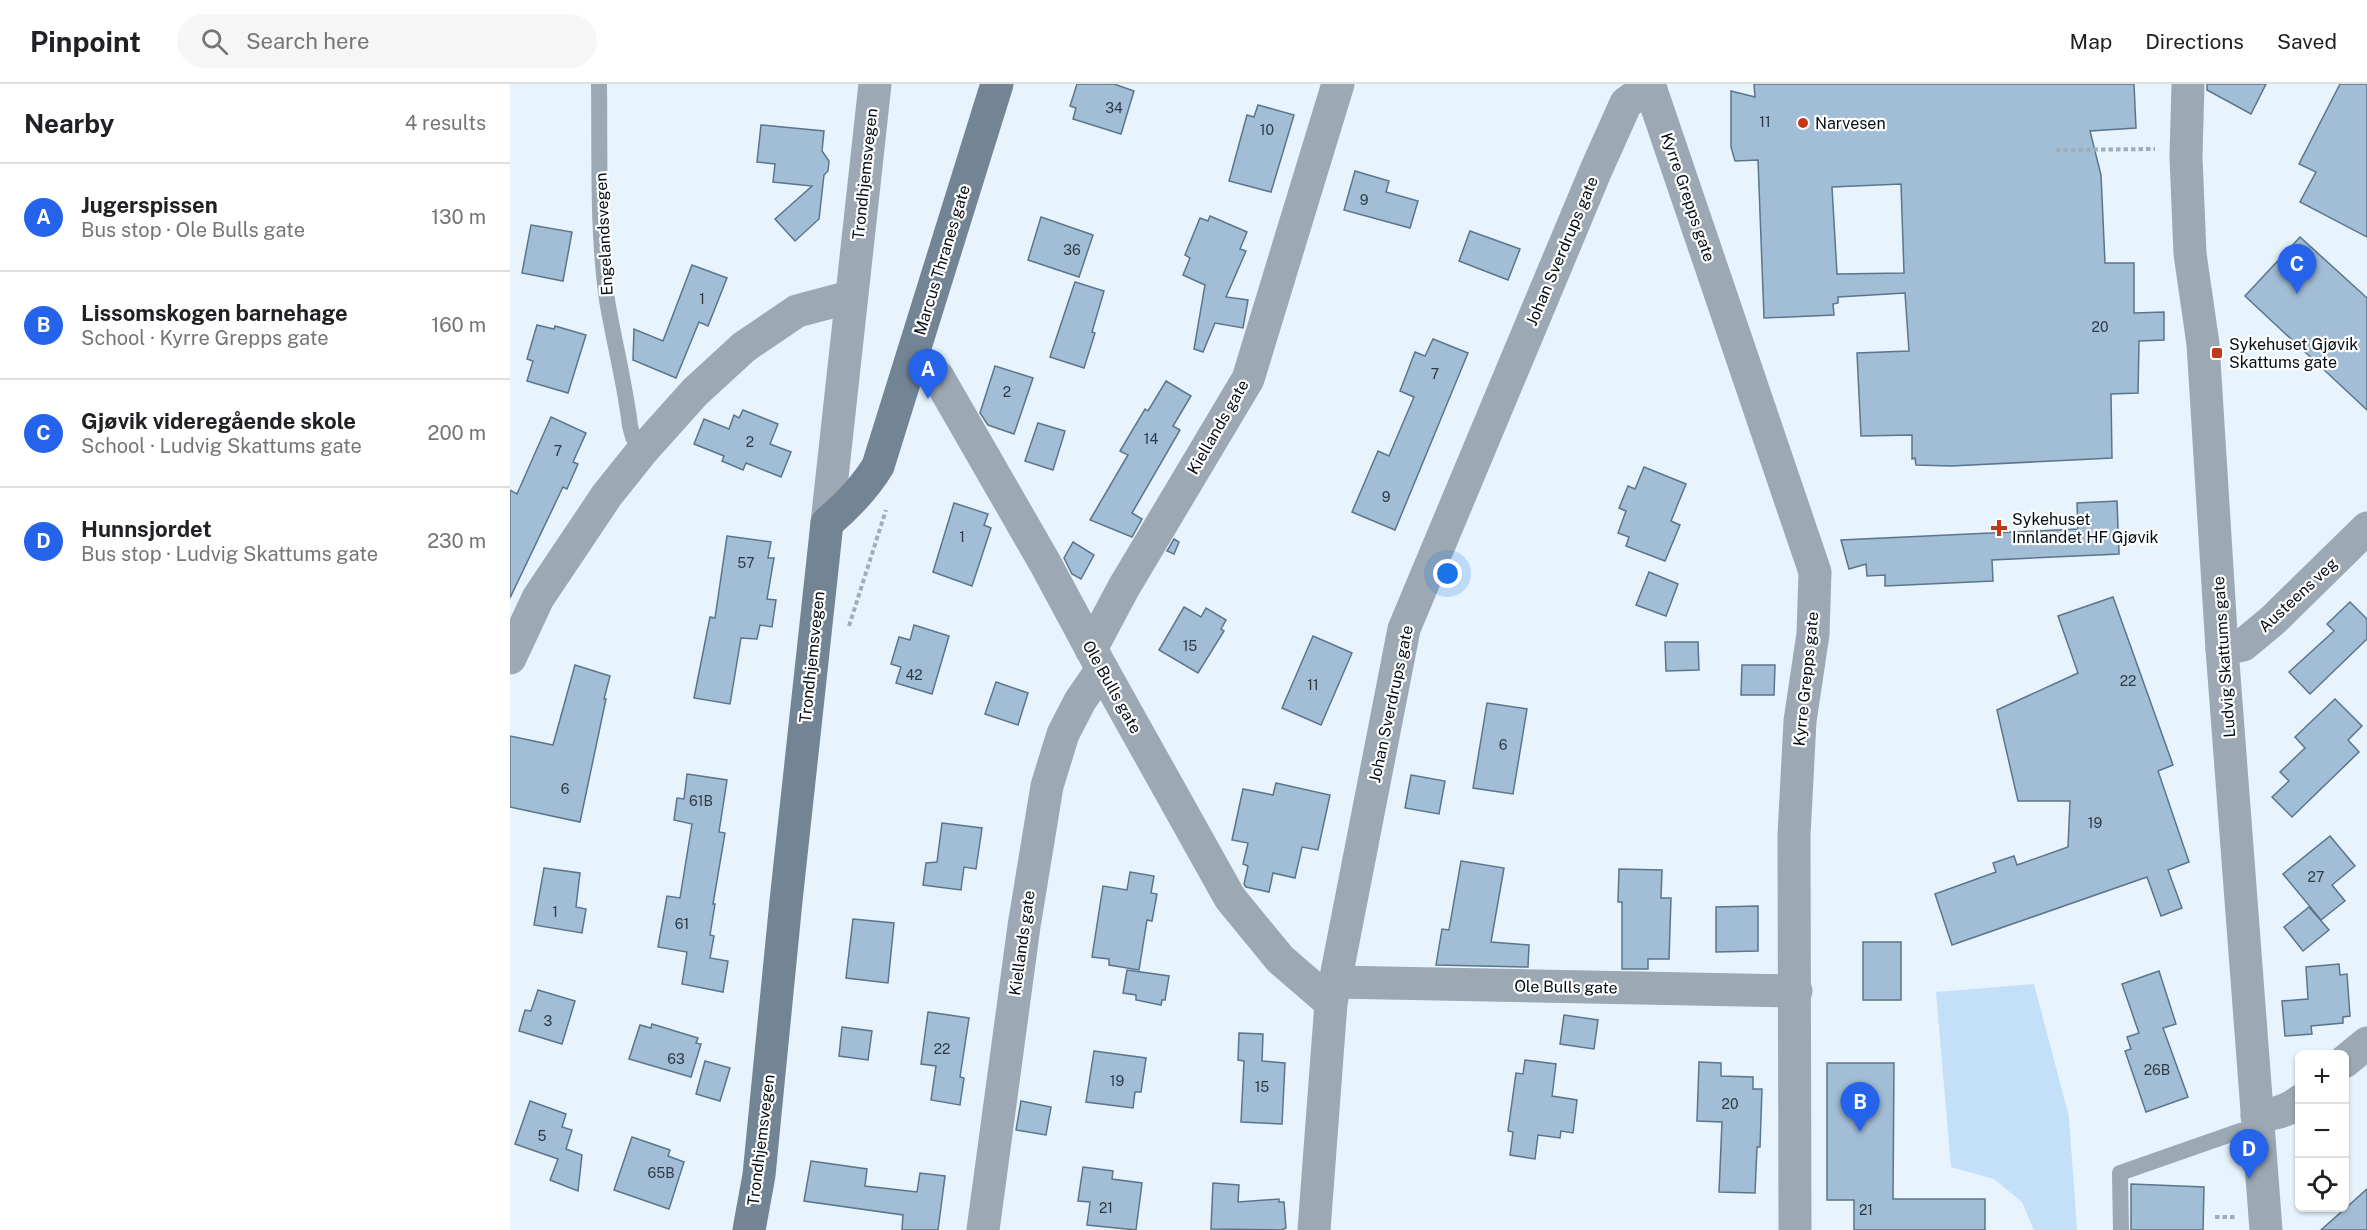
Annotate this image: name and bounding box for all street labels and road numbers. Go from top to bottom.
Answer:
street label: Trondhjemsvegen [849,107,881,241]
street label: Kyrre Grepps gate [1657,130,1719,264]
street label: Engelandsvegen [591,172,617,296]
street label: Johan Sverdrups gate [1522,173,1602,329]
street label: Marcus Thranes gate [910,183,974,337]
street label: Kiellands gate [1183,376,1253,478]
street label: Austeens veg [2255,554,2341,636]
street label: Ludvig Skattums gate [2209,576,2239,738]
street label: Trondhjemsvegen [796,590,828,724]
street label: Kyrre Grepps gate [1789,611,1823,747]
street label: Johan Sverdrups gate [1365,624,1417,784]
street label: Ole Bulls gate [1079,637,1145,737]
street label: Kiellands gate [1005,889,1039,997]
street label: Ole Bulls gate [1514,977,1618,997]
street label: Trondhjemsvegen [744,1073,778,1207]

